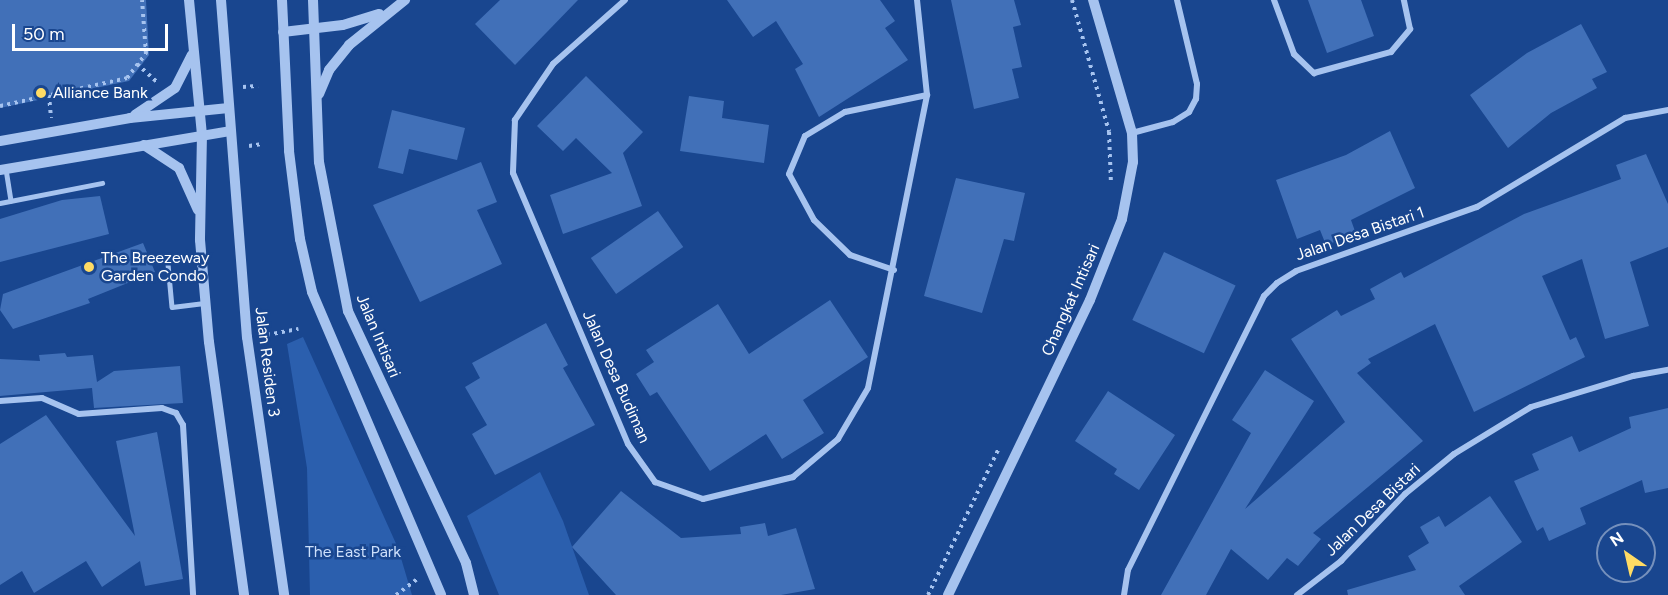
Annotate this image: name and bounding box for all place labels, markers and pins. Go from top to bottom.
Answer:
place label: Alliance Bank [53,83,148,103]
marker: Alliance Bank [34,86,48,100]
place label: The Breezeway Garden Condo [101,248,209,286]
marker: The Breezeway Garden Condo [82,260,96,274]

